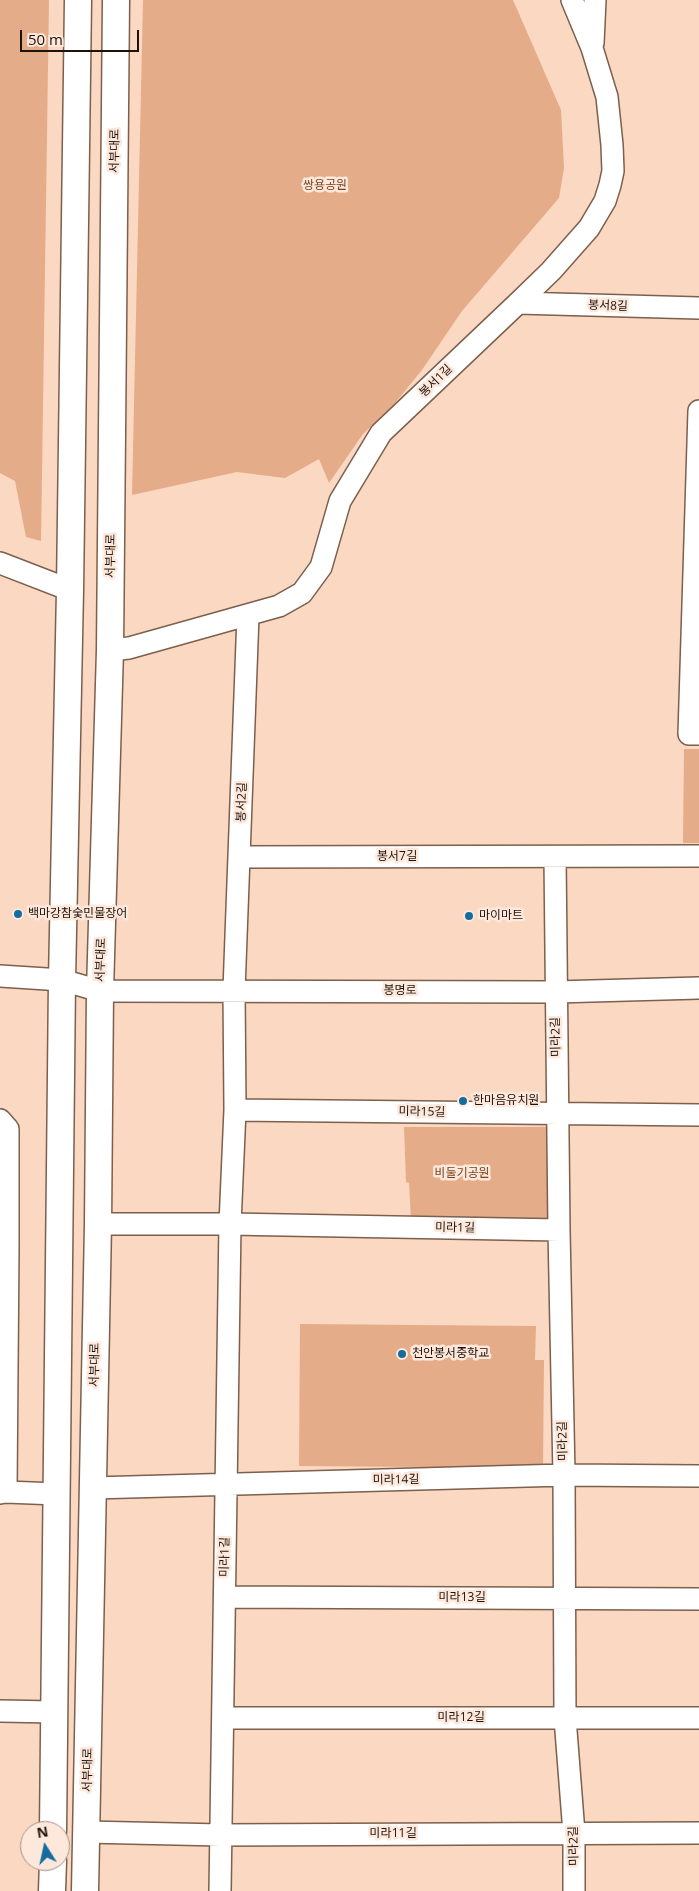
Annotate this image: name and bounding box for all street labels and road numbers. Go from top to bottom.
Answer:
street label: 서부대로 [107,129,123,173]
street label: 봉서8길 [588,298,628,314]
street label: 봉서1길 [417,362,455,400]
street label: 서부대로 [103,534,119,578]
street label: 봉서2길 [234,782,250,822]
street label: 봉서7길 [377,850,417,864]
street label: 서부대로 [93,938,109,982]
street label: 봉명로 [383,984,417,998]
street label: 미라2길 [548,1017,564,1057]
street label: 미라15길 [398,1104,446,1120]
street label: 미라1길 [435,1220,475,1236]
street label: 서부대로 [87,1343,103,1387]
street label: 미라2길 [555,1421,571,1461]
street label: 미라14길 [372,1472,420,1488]
street label: 미라1길 [217,1537,233,1577]
street label: 미라13길 [439,1591,485,1605]
street label: 미라12길 [438,1711,484,1725]
street label: 서부대로 [80,1748,96,1792]
street label: 미라2길 [566,1826,582,1866]
street label: 미라11길 [370,1827,416,1841]

